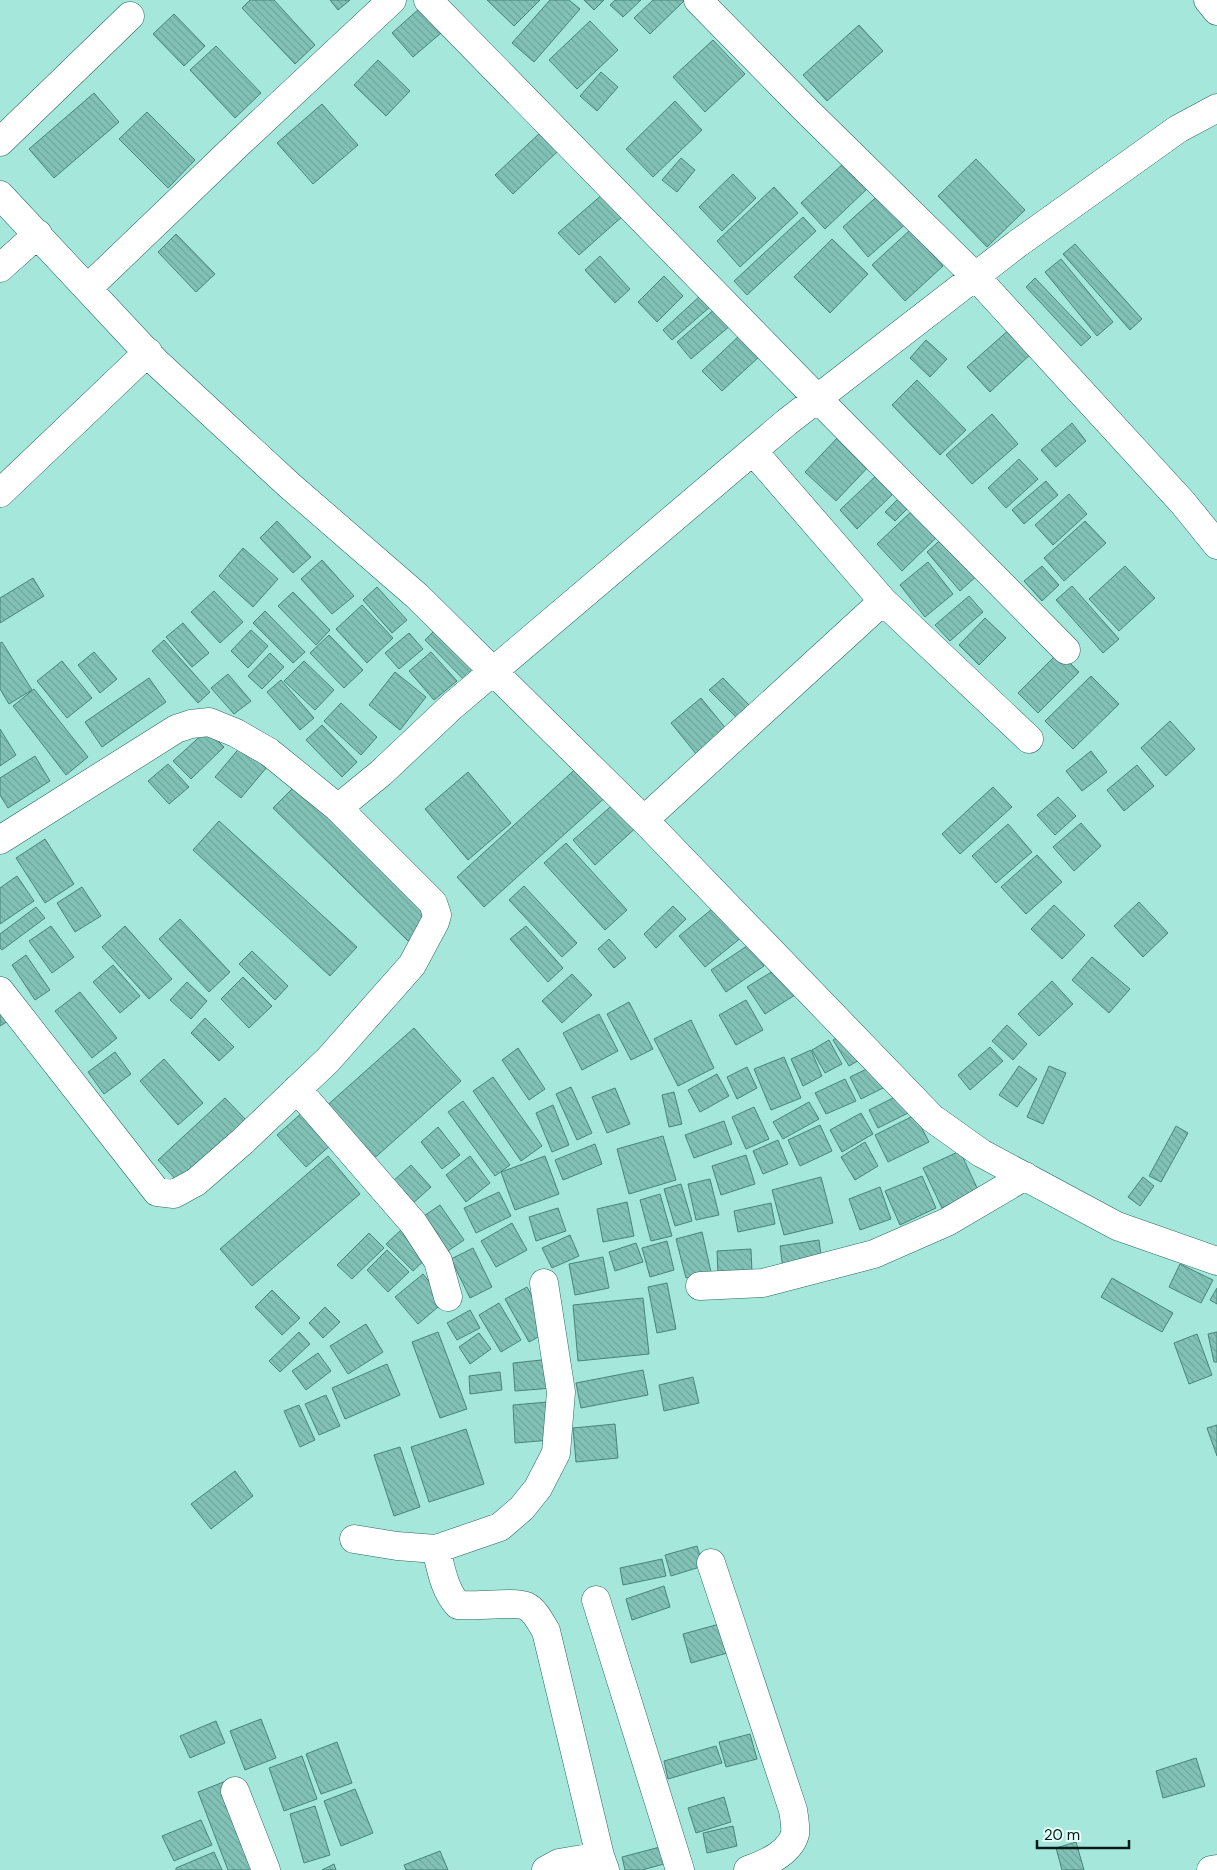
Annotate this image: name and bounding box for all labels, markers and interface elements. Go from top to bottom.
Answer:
scale bar [1037,1818,1130,1850]
text: 20 m [1044,1825,1080,1845]

